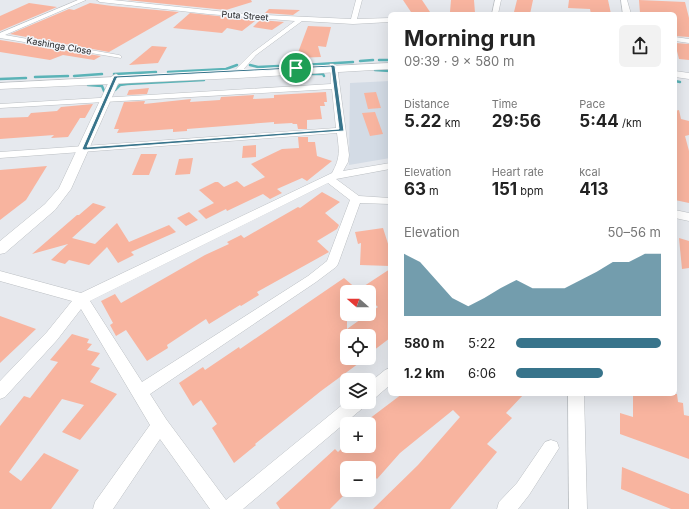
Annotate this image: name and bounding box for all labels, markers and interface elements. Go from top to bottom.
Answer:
street label: Puta Street [221,8,269,23]
text: Morning run [404,25,536,51]
button: share [619,25,661,67]
street label: Kashinga Close [26,34,93,57]
pin [279,51,313,85]
text: 09:39 · 9 × 580 m [404,53,514,69]
icon: arrive [285,57,307,79]
text: Distance [404,97,449,111]
text: Time [492,97,517,111]
text: Pace [579,97,605,111]
text: 5.22 [404,111,442,131]
text: 29:56 [492,111,541,131]
text: 5:44 [579,111,619,131]
text: km [442,116,460,130]
text: /km [619,116,642,130]
text: Elevation [404,165,451,179]
text: Heart rate [492,165,544,179]
text: kcal [579,165,600,179]
text: 63 [404,179,426,199]
text: 151 [492,179,517,199]
text: 413 [579,179,608,199]
text: m [426,184,439,198]
text: bpm [517,184,543,198]
text: Elevation [404,224,460,240]
text: 50–56 m [607,224,661,240]
north arrow [340,285,376,321]
map controls [340,285,376,497]
button: locate [340,329,376,365]
text: 580 m [404,335,444,351]
text: 5:22 [468,335,496,351]
text: 1.2 km [404,365,445,381]
text: 6:06 [468,365,496,381]
button: layers [340,373,376,409]
button: + [340,417,376,453]
button: − [340,461,376,497]

